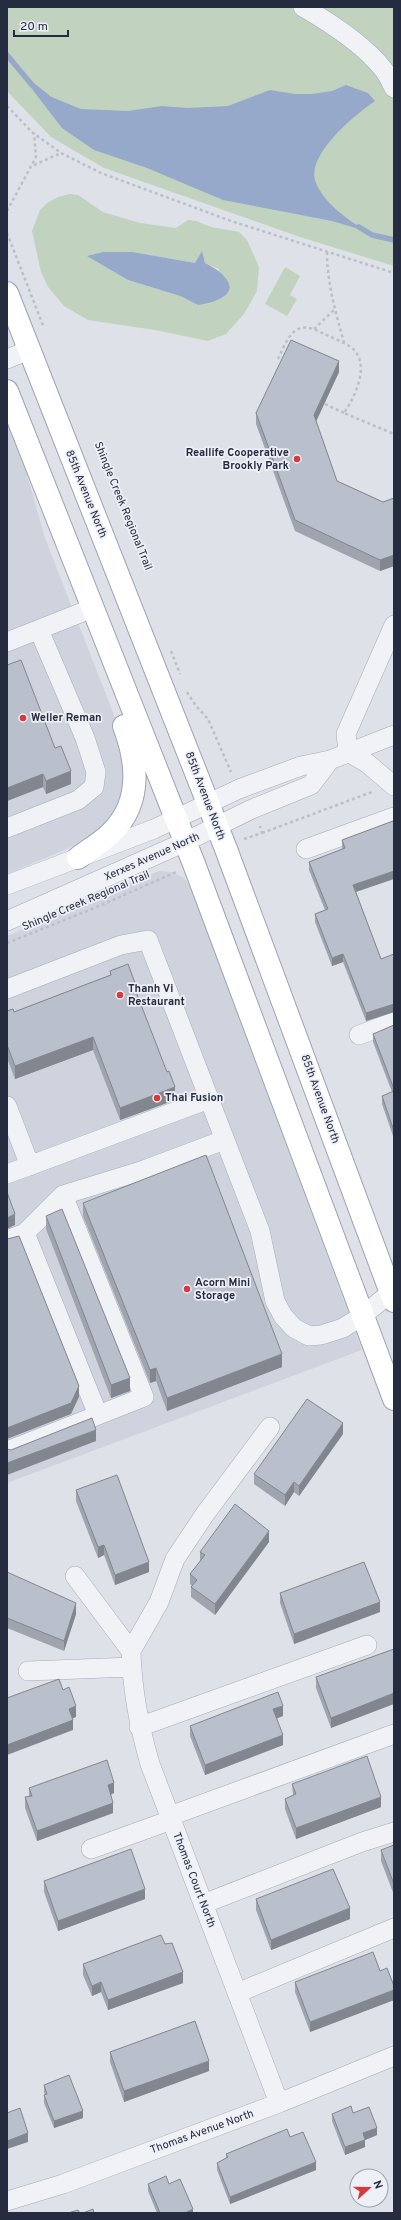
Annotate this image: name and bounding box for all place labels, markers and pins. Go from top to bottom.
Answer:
place label: Reallife Cooperative Brookly Park [186,446,289,473]
marker: Reallife Cooperative Brookly Park [292,454,302,464]
place label: Weller Reman [31,711,102,725]
marker: Weller Reman [18,713,28,723]
place label: Thanh Vi Restaurant [128,982,185,1009]
marker: Thanh Vi Restaurant [115,990,125,1000]
place label: Thai Fusion [165,1091,223,1105]
marker: Thai Fusion [152,1093,162,1103]
place label: Acorn Mini Storage [195,1276,250,1303]
marker: Acorn Mini Storage [182,1284,192,1294]

